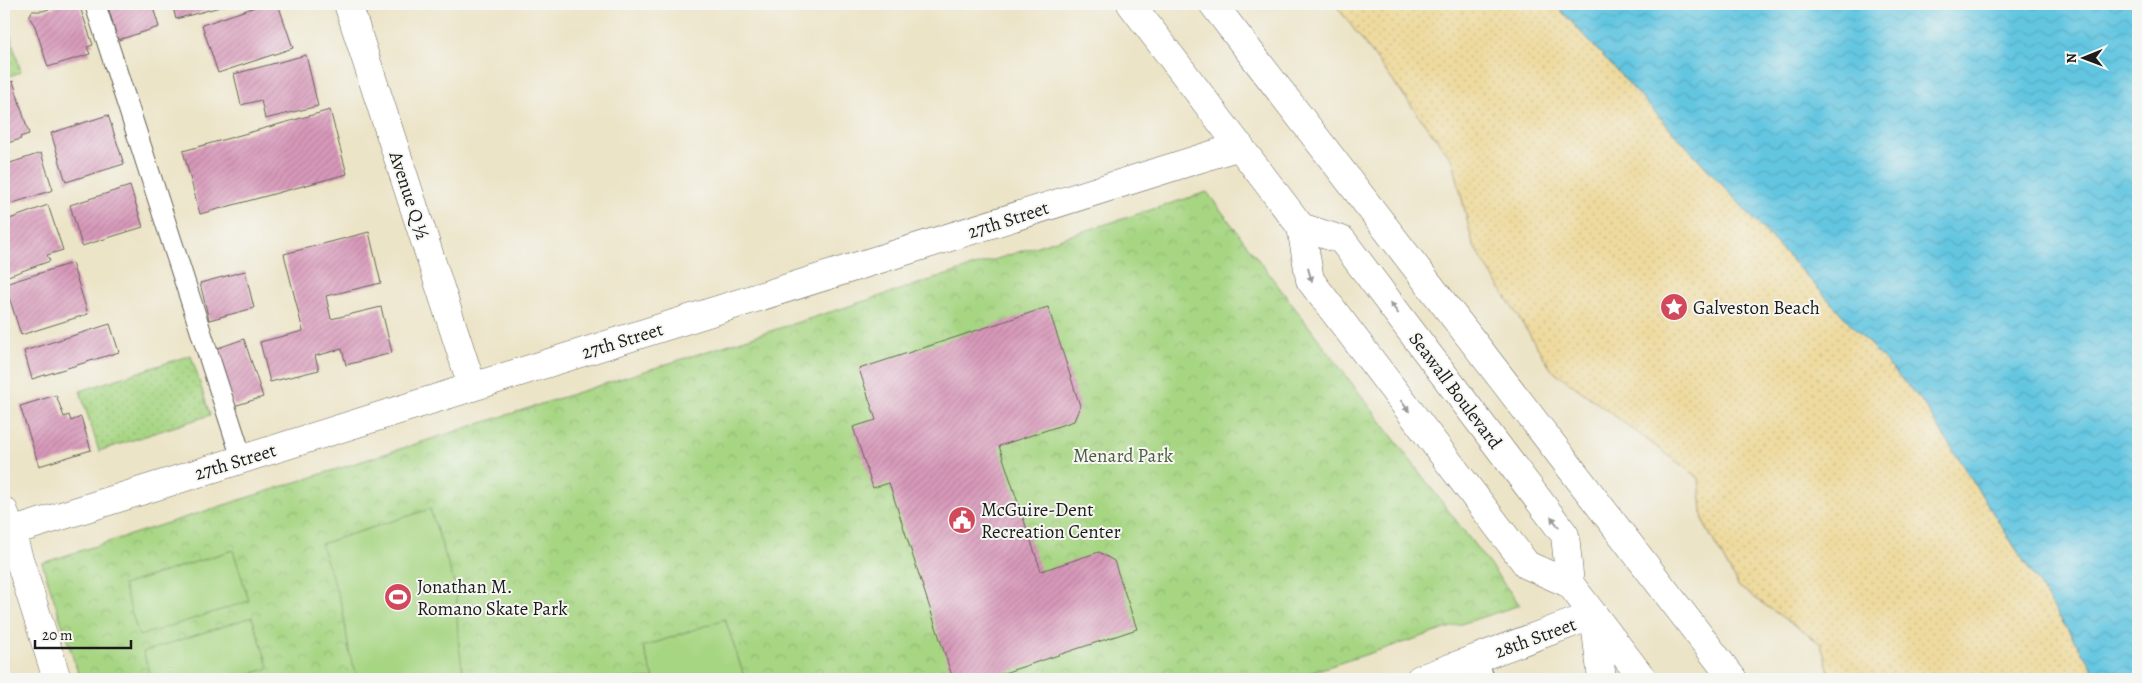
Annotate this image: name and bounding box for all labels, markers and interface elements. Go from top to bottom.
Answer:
north arrow [2060,32,2110,82]
text: N [2062,53,2081,63]
street label: Avenue Q ½ [382,147,436,243]
street label: 27th Street [964,195,1052,245]
one-way arrow [1306,267,1314,283]
place icon: Galveston Beach [1659,292,1689,322]
place label: Galveston Beach [1693,295,1820,321]
one-way arrow [1388,302,1399,315]
street label: 27th Street [578,316,666,366]
street label: Seawall Boulevard [1403,327,1508,455]
one-way arrow [1400,399,1411,412]
street label: 27th Street [191,437,279,487]
park label: Menard Park [1073,443,1174,469]
place label: McGuire-Dent Recreation Center [981,497,1121,545]
public building icon: McGuire-Dent Recreation Center [947,505,977,535]
one-way arrow [1550,515,1560,529]
place label: Jonathan M. Romano Skate Park [417,574,568,622]
sports icon: Jonathan M. Romano Skate Park [383,582,413,612]
street label: 28th Street [1491,611,1580,665]
scale bar [35,618,131,650]
text: 20 m [42,625,73,645]

